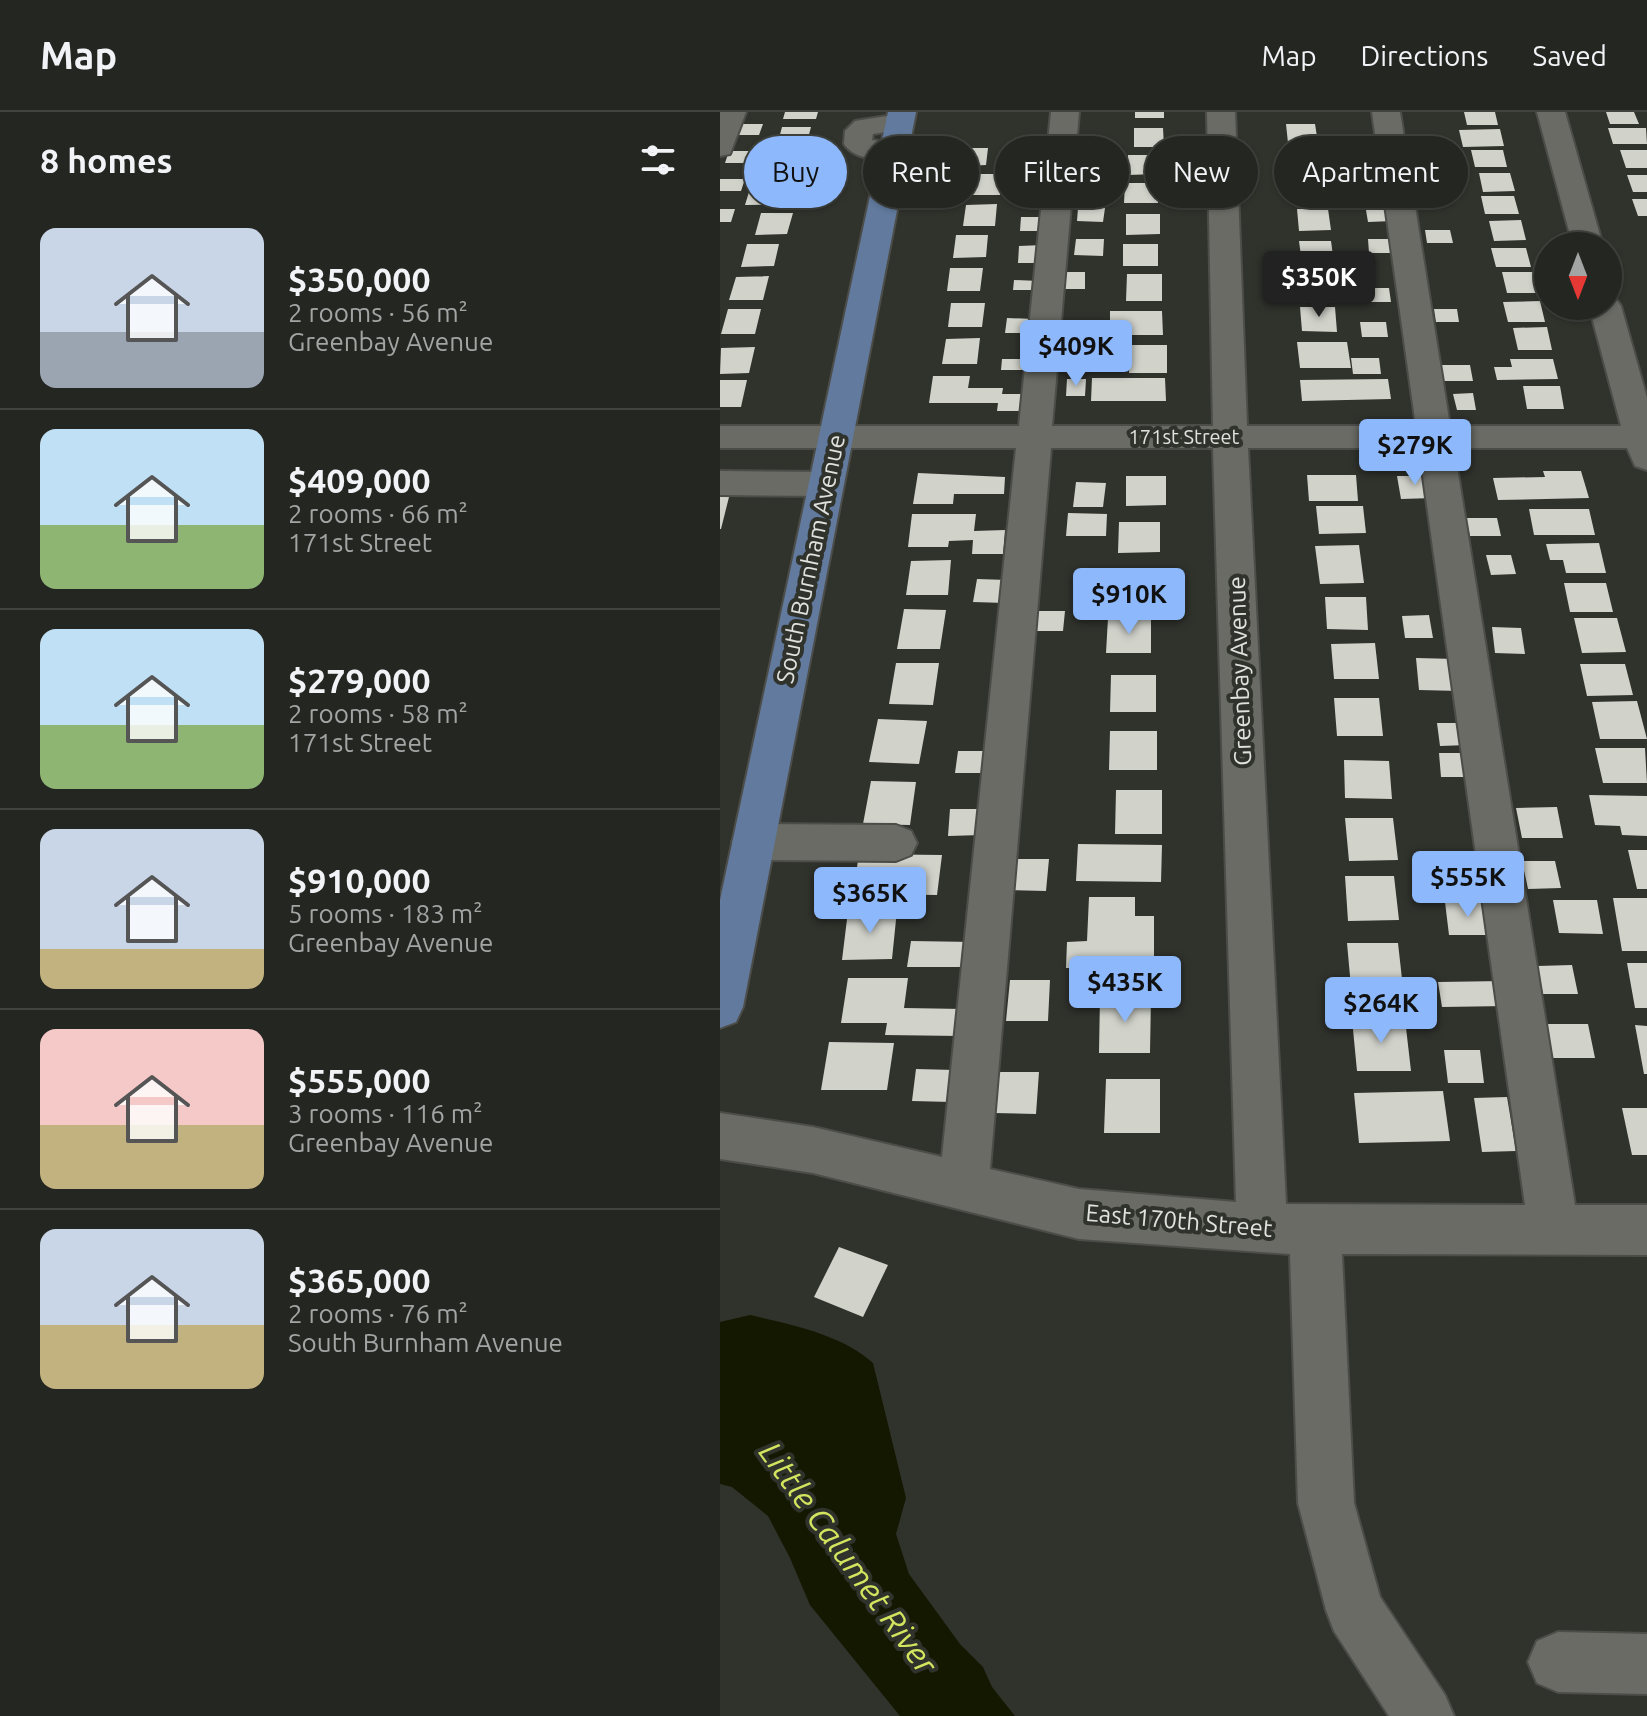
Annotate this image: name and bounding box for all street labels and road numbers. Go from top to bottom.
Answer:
street label: 171st Street [1129,425,1240,448]
street label: South Burnham Avenue [771,432,850,686]
street label: Greenbay Avenue [1223,576,1256,766]
street label: East 170th Street [1085,1199,1274,1242]

